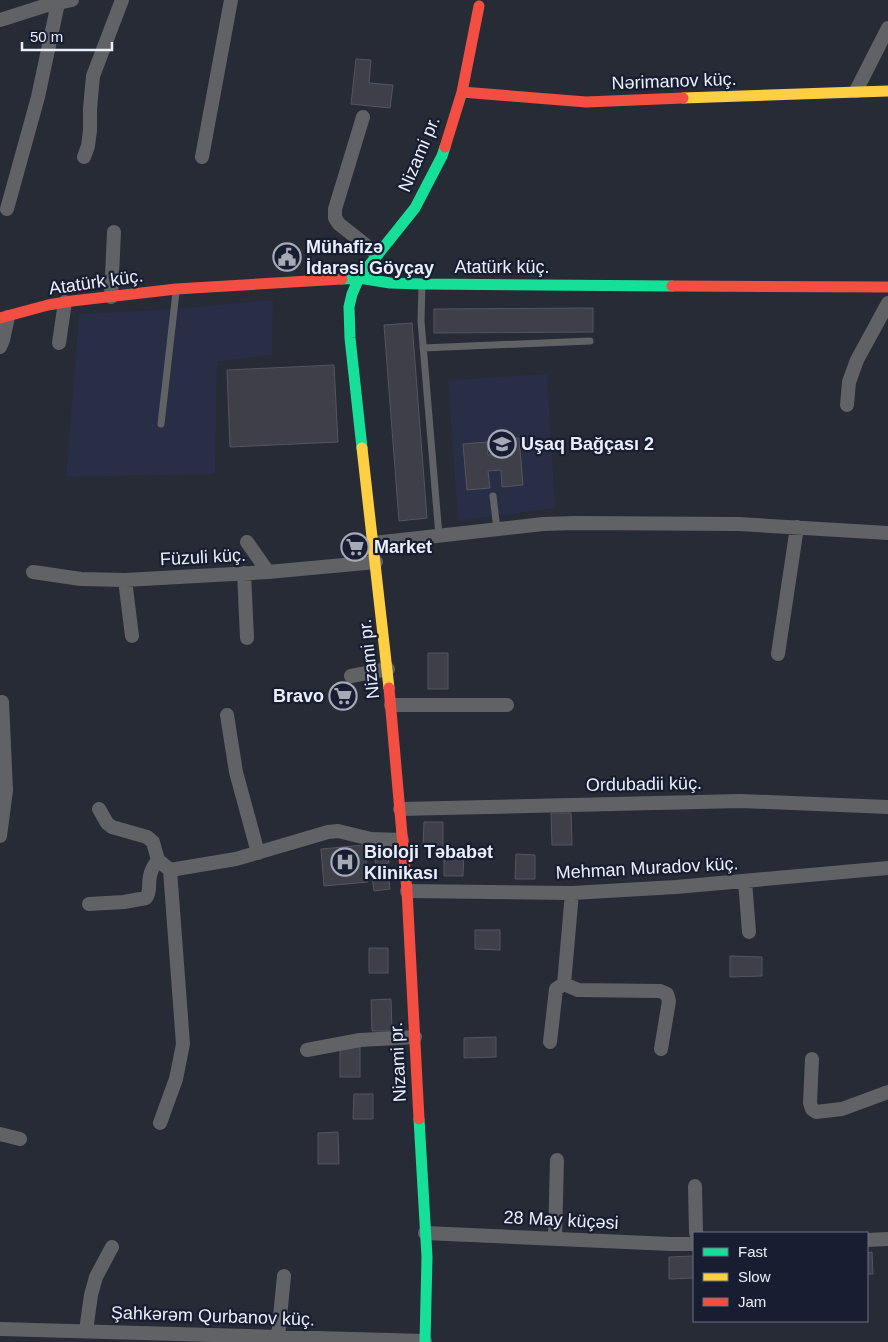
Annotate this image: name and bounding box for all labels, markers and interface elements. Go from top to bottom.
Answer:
scale bar [22,20,112,52]
text: 50 m [30,28,63,45]
street label: Nərimanov küç. [611,69,737,93]
street label: Nizami pr. [394,113,444,195]
place label: Mühafizə İdarəsi Göyçay [306,237,434,278]
public building icon: Mühafizə İdarəsi Göyçay [272,242,302,272]
street label: Atatürk küç. [454,257,550,277]
street label: Atatürk küç. [48,265,144,299]
school or university icon: Uşaq Bağçası 2 [487,429,517,459]
place label: Uşaq Bağçası 2 [521,434,654,454]
supermarket icon: Market [340,532,370,562]
place label: Market [374,537,432,557]
street label: Füzuli küç. [160,545,246,569]
street label: Nizami pr. [355,618,383,700]
supermarket icon: Bravo [328,681,358,711]
place label: Bravo [273,686,324,706]
street label: Ordubadii küç. [586,773,702,795]
place label: Bioloji Təbabət Klinikası [364,842,493,883]
hospital icon: Bioloji Təbabət Klinikası [330,847,360,877]
street label: Mehman Muradov küç. [555,853,739,883]
street label: Nizami pr. [386,1022,410,1102]
street label: 28 May küçəsi [503,1207,619,1233]
legend [693,1232,868,1322]
text: Fast [738,1243,768,1260]
text: Slow [738,1268,771,1285]
text: Jam [738,1293,766,1310]
street label: Şahkərəm Qurbanov küç. [111,1302,315,1330]

